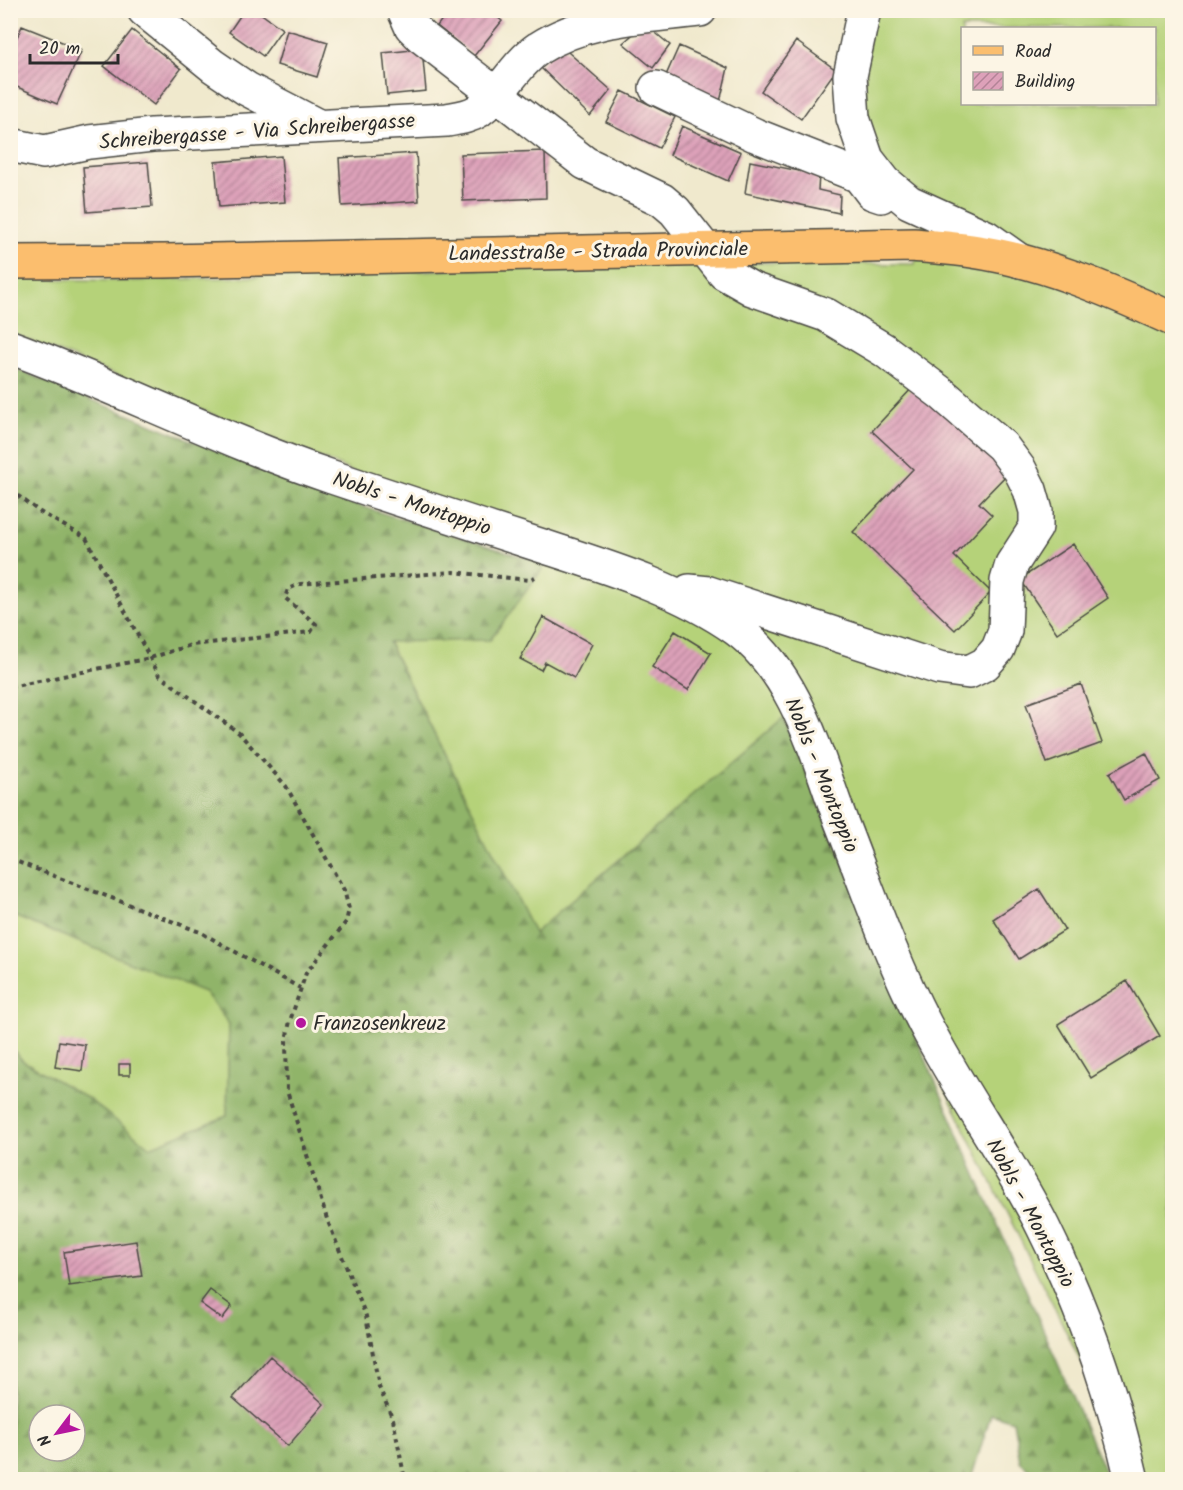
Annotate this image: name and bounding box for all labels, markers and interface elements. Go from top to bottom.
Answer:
scale bar [30,27,118,65]
legend [961,27,1156,105]
text: 20 m [39,35,80,64]
text: Road [1015,38,1052,67]
text: Building [1015,68,1075,97]
street label: Schreibergasse - Via Schreibergasse [98,105,417,160]
street label: Landesstraße - Strada Provinciale [448,233,749,272]
street label: Nobls - Montoppio [328,463,495,546]
street label: Nobls - Montoppio [774,693,867,858]
place label: Franzosenkreuz [313,1008,446,1041]
marker: Franzosenkreuz [294,1016,308,1030]
street label: Nobls - Montoppio [976,1133,1083,1294]
north arrow [27,1403,87,1463]
text: N [32,1429,59,1451]

